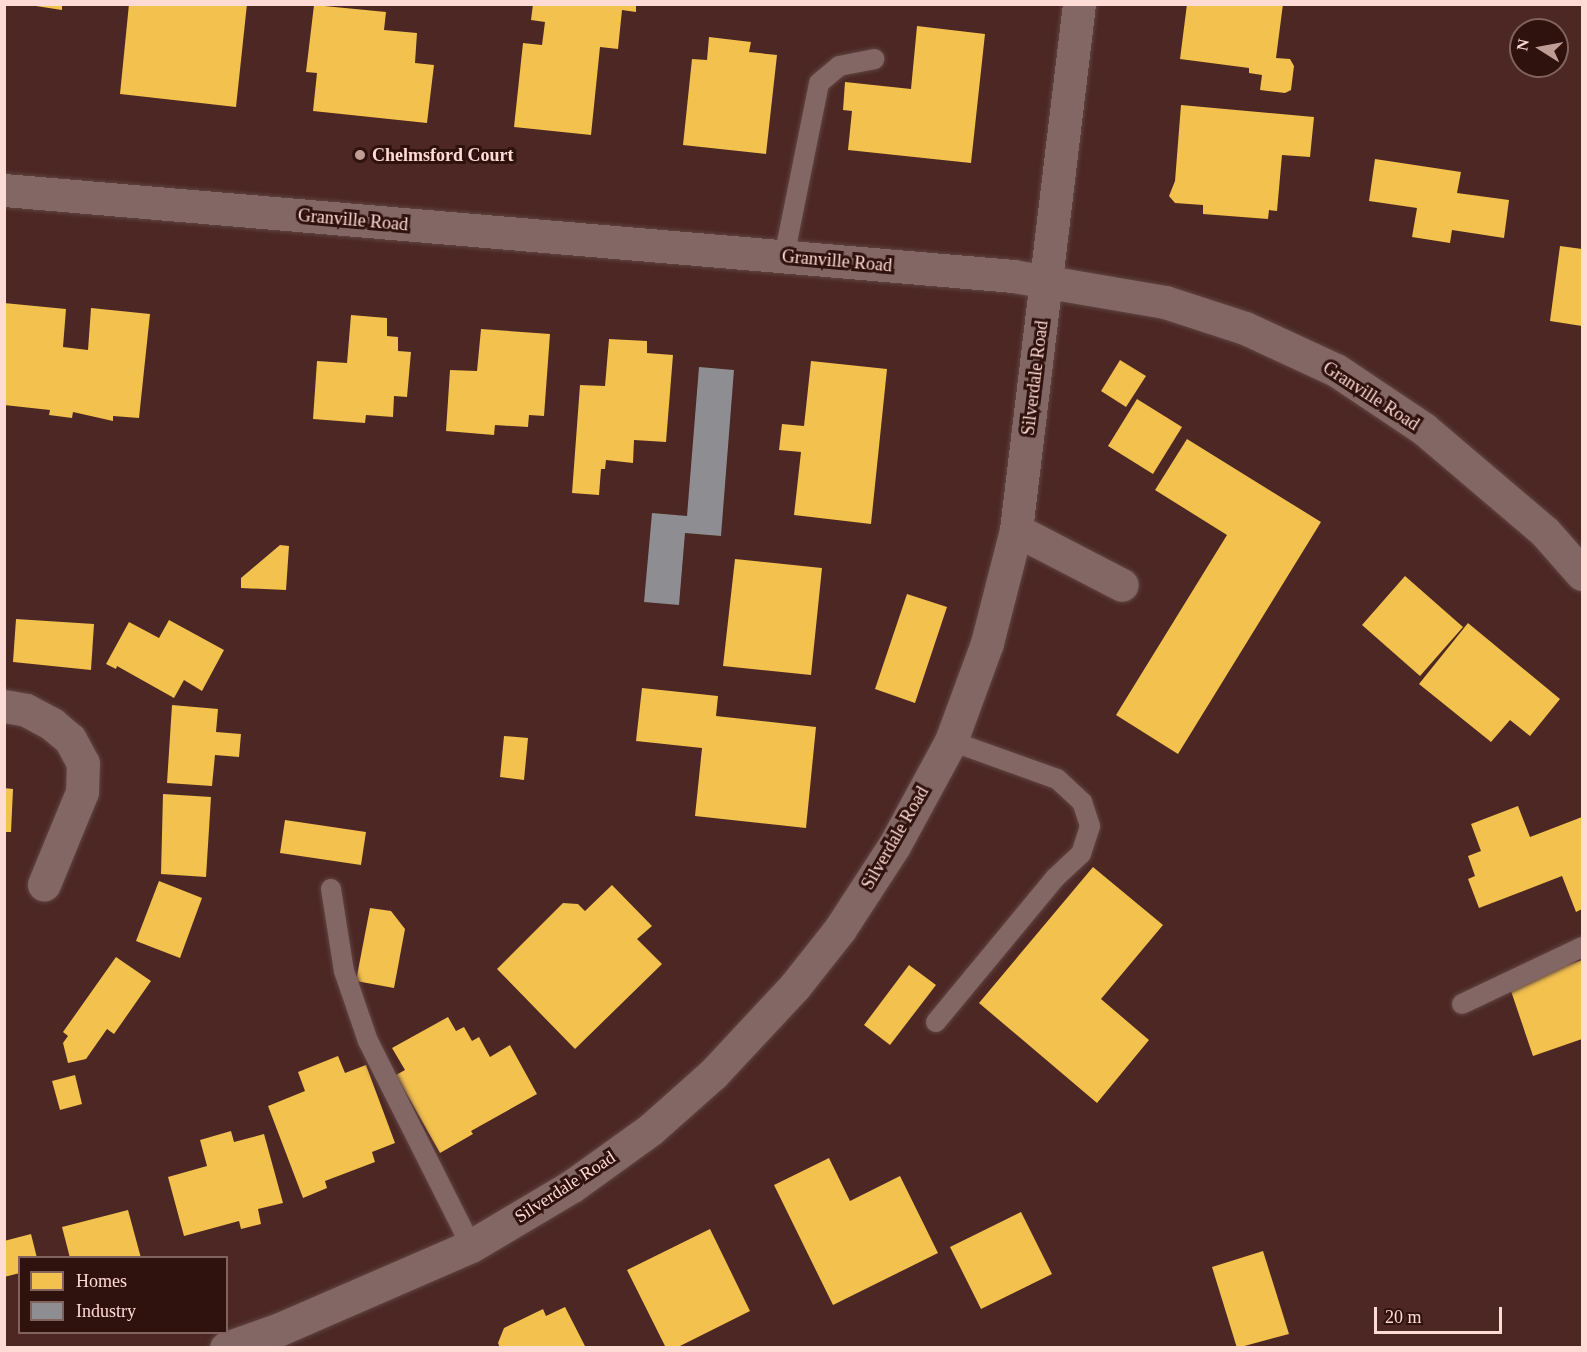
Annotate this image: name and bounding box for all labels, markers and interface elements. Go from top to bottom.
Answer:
north arrow [1509,18,1569,78]
text: N [1513,38,1532,52]
place label: Chelmsford Court [372,144,513,166]
marker: Chelmsford Court [353,148,367,162]
street label: Granville Road [297,204,409,236]
street label: Granville Road [781,245,893,277]
street label: Silverdale Road [1017,319,1053,437]
street label: Granville Road [1319,357,1423,435]
street label: Silverdale Road [857,783,933,893]
street label: Silverdale Road [511,1146,619,1228]
legend [18,1256,228,1334]
text: Homes [76,1271,127,1291]
scale bar [1377,1295,1504,1333]
text: Industry [76,1301,136,1321]
text: 20 m [1385,1307,1422,1327]

